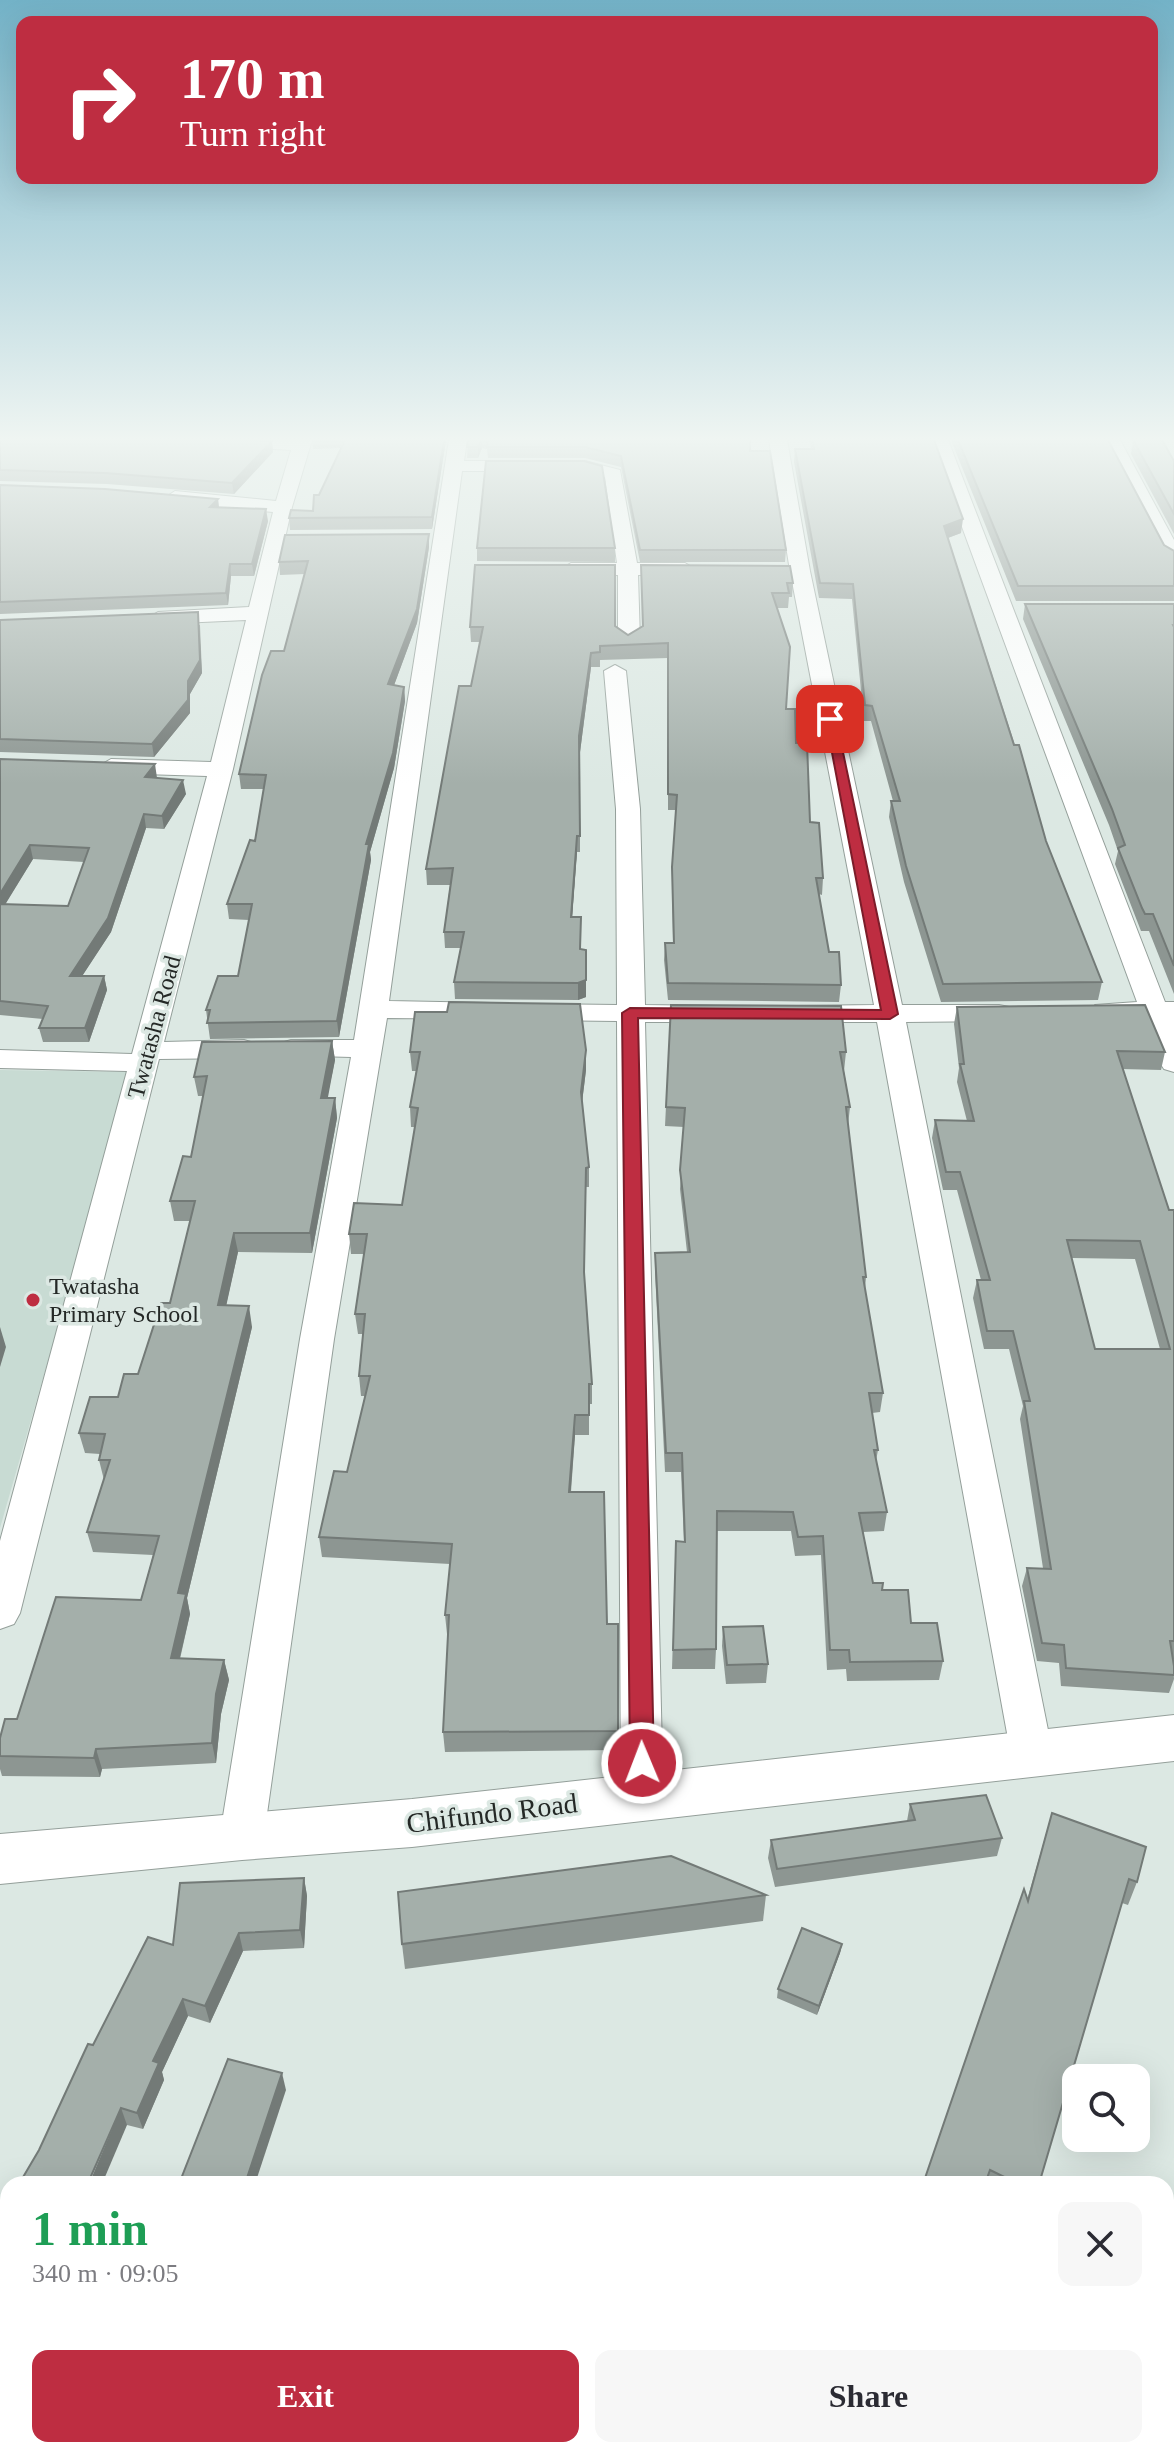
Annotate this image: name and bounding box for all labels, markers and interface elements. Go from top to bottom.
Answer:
icon: right [48,48,152,152]
text: 170 m [180,48,325,110]
text: Turn right [180,114,326,154]
pin [796,685,864,753]
icon: arrive [808,697,852,741]
street label: Twatasha Road [122,953,186,1101]
place label: Twatasha Primary School [49,1273,199,1327]
marker: Twatasha Primary School [24,1291,42,1309]
position arrow [600,1721,684,1805]
street label: Chifundo Road [405,1787,579,1839]
map controls [1062,2064,1150,2152]
button: search [1062,2064,1150,2152]
text: 1 min [32,2202,148,2255]
button: close [1058,2202,1142,2286]
text: 340 m · 09:05 [32,2259,179,2288]
button: Exit [32,2350,579,2442]
button: Share [595,2350,1142,2442]

